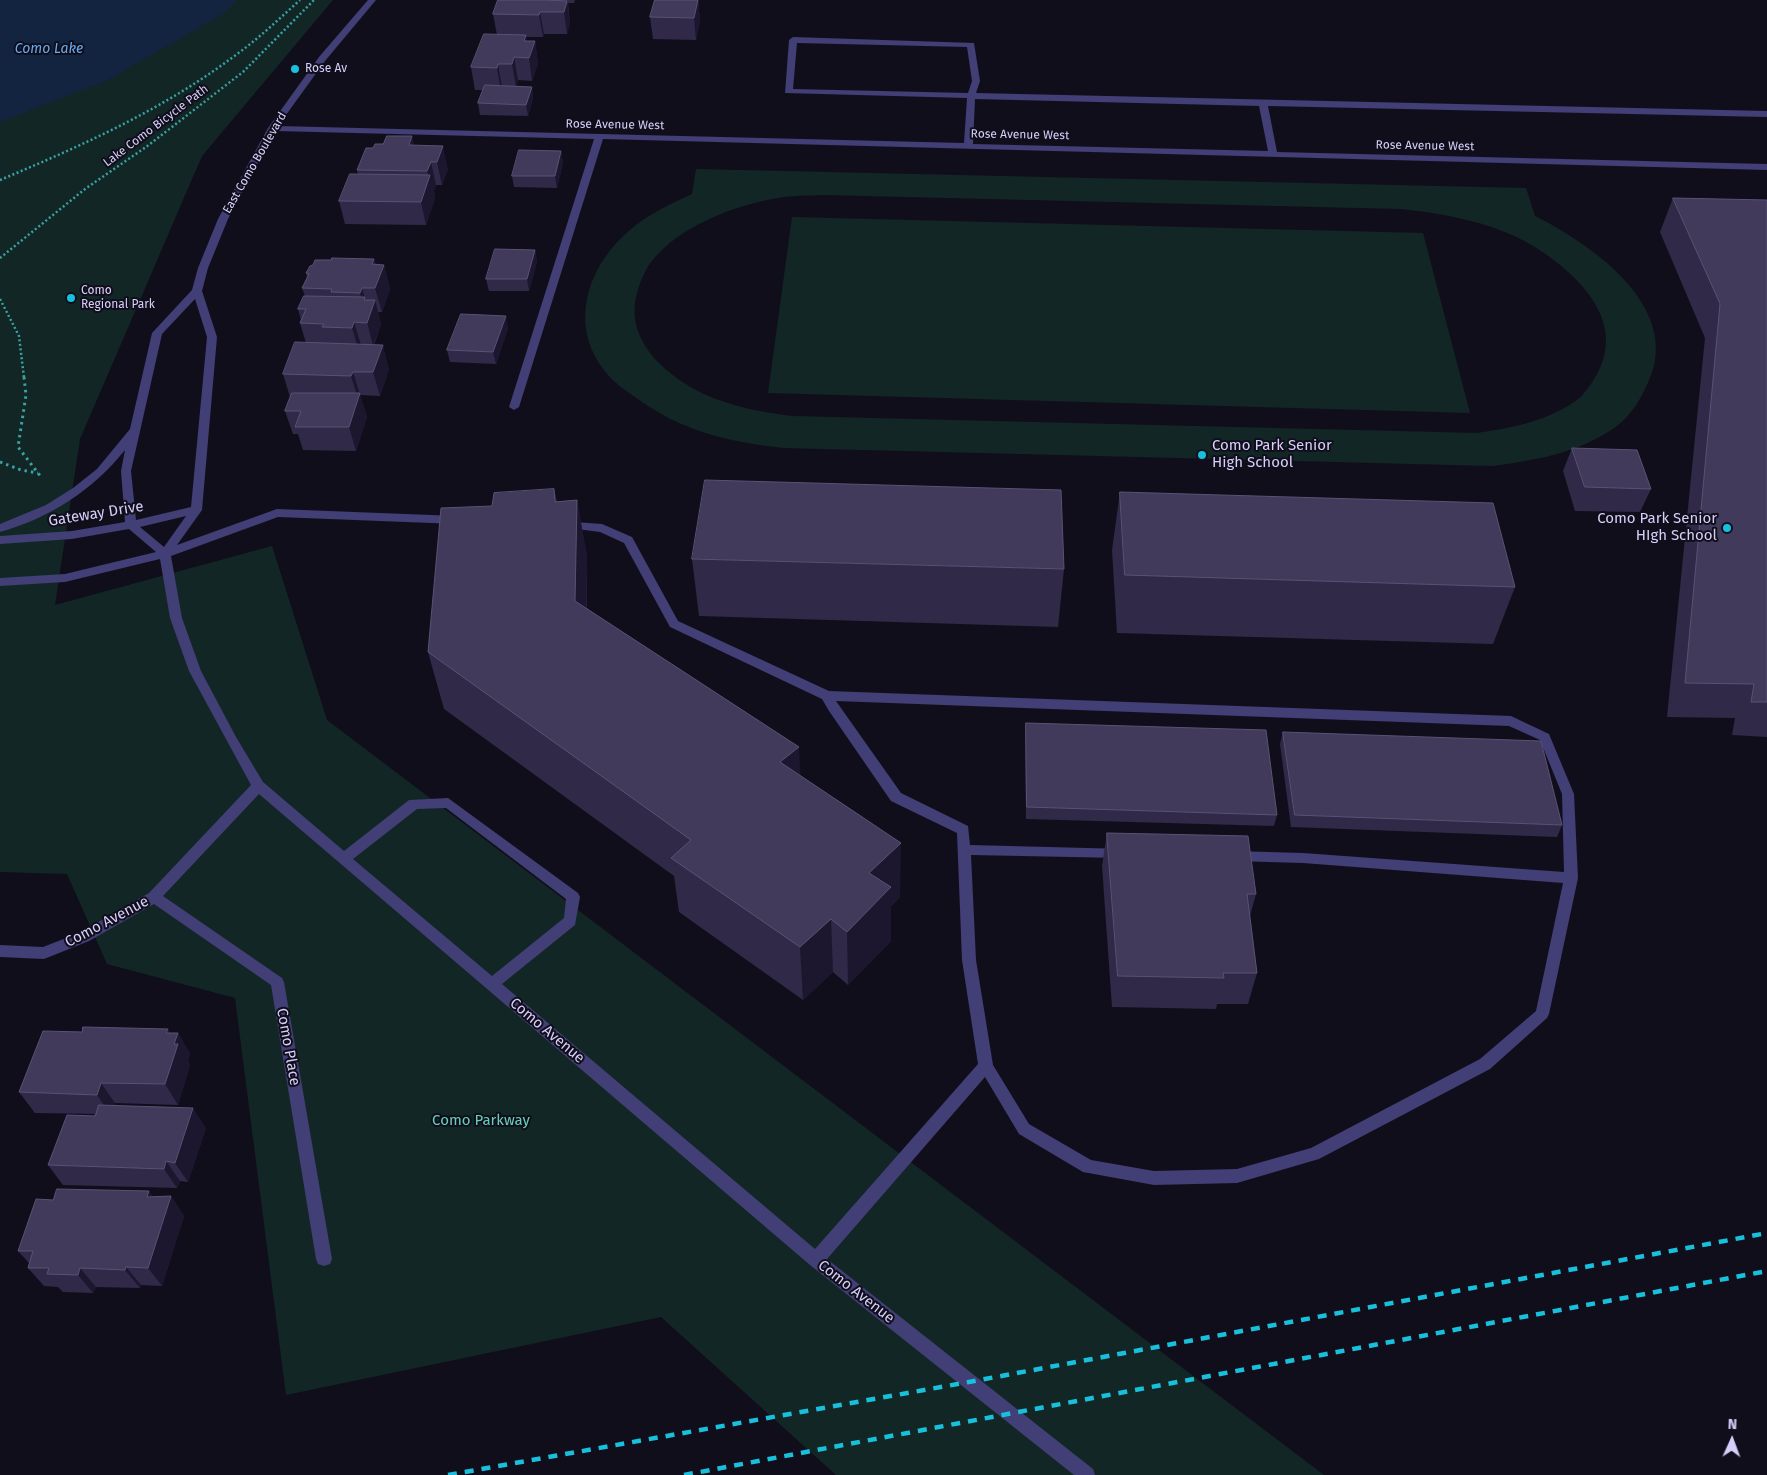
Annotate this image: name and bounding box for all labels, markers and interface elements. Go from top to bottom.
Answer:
water label: Como Lake [15,41,83,57]
place label: Rose Av [305,62,347,76]
marker: Rose Av [289,63,301,75]
street label: Lake Como Bicycle Path [101,82,211,170]
street label: East Como Boulevard [220,110,290,216]
street label: Rose Avenue West [566,117,664,133]
street label: Rose Avenue West [971,127,1069,143]
street label: Rose Avenue West [1376,138,1474,154]
place label: Como Regional Park [81,284,155,312]
marker: Como Regional Park [65,292,77,304]
place label: Como Park Senior High School [1212,437,1332,472]
marker: Como Park Senior High School [1196,449,1208,461]
street label: Gateway Drive [47,498,145,530]
place label: Como Park Senior HIgh School [1597,510,1717,545]
marker: Como Park Senior HIgh School [1721,522,1733,534]
street label: Como Avenue [62,892,152,952]
street label: Como Avenue [506,994,588,1068]
street label: Como Place [272,1007,304,1087]
park label: Como Parkway [432,1112,530,1130]
street label: Como Avenue [814,1257,898,1327]
north arrow [1707,1415,1757,1465]
text: N [1728,1416,1737,1433]

